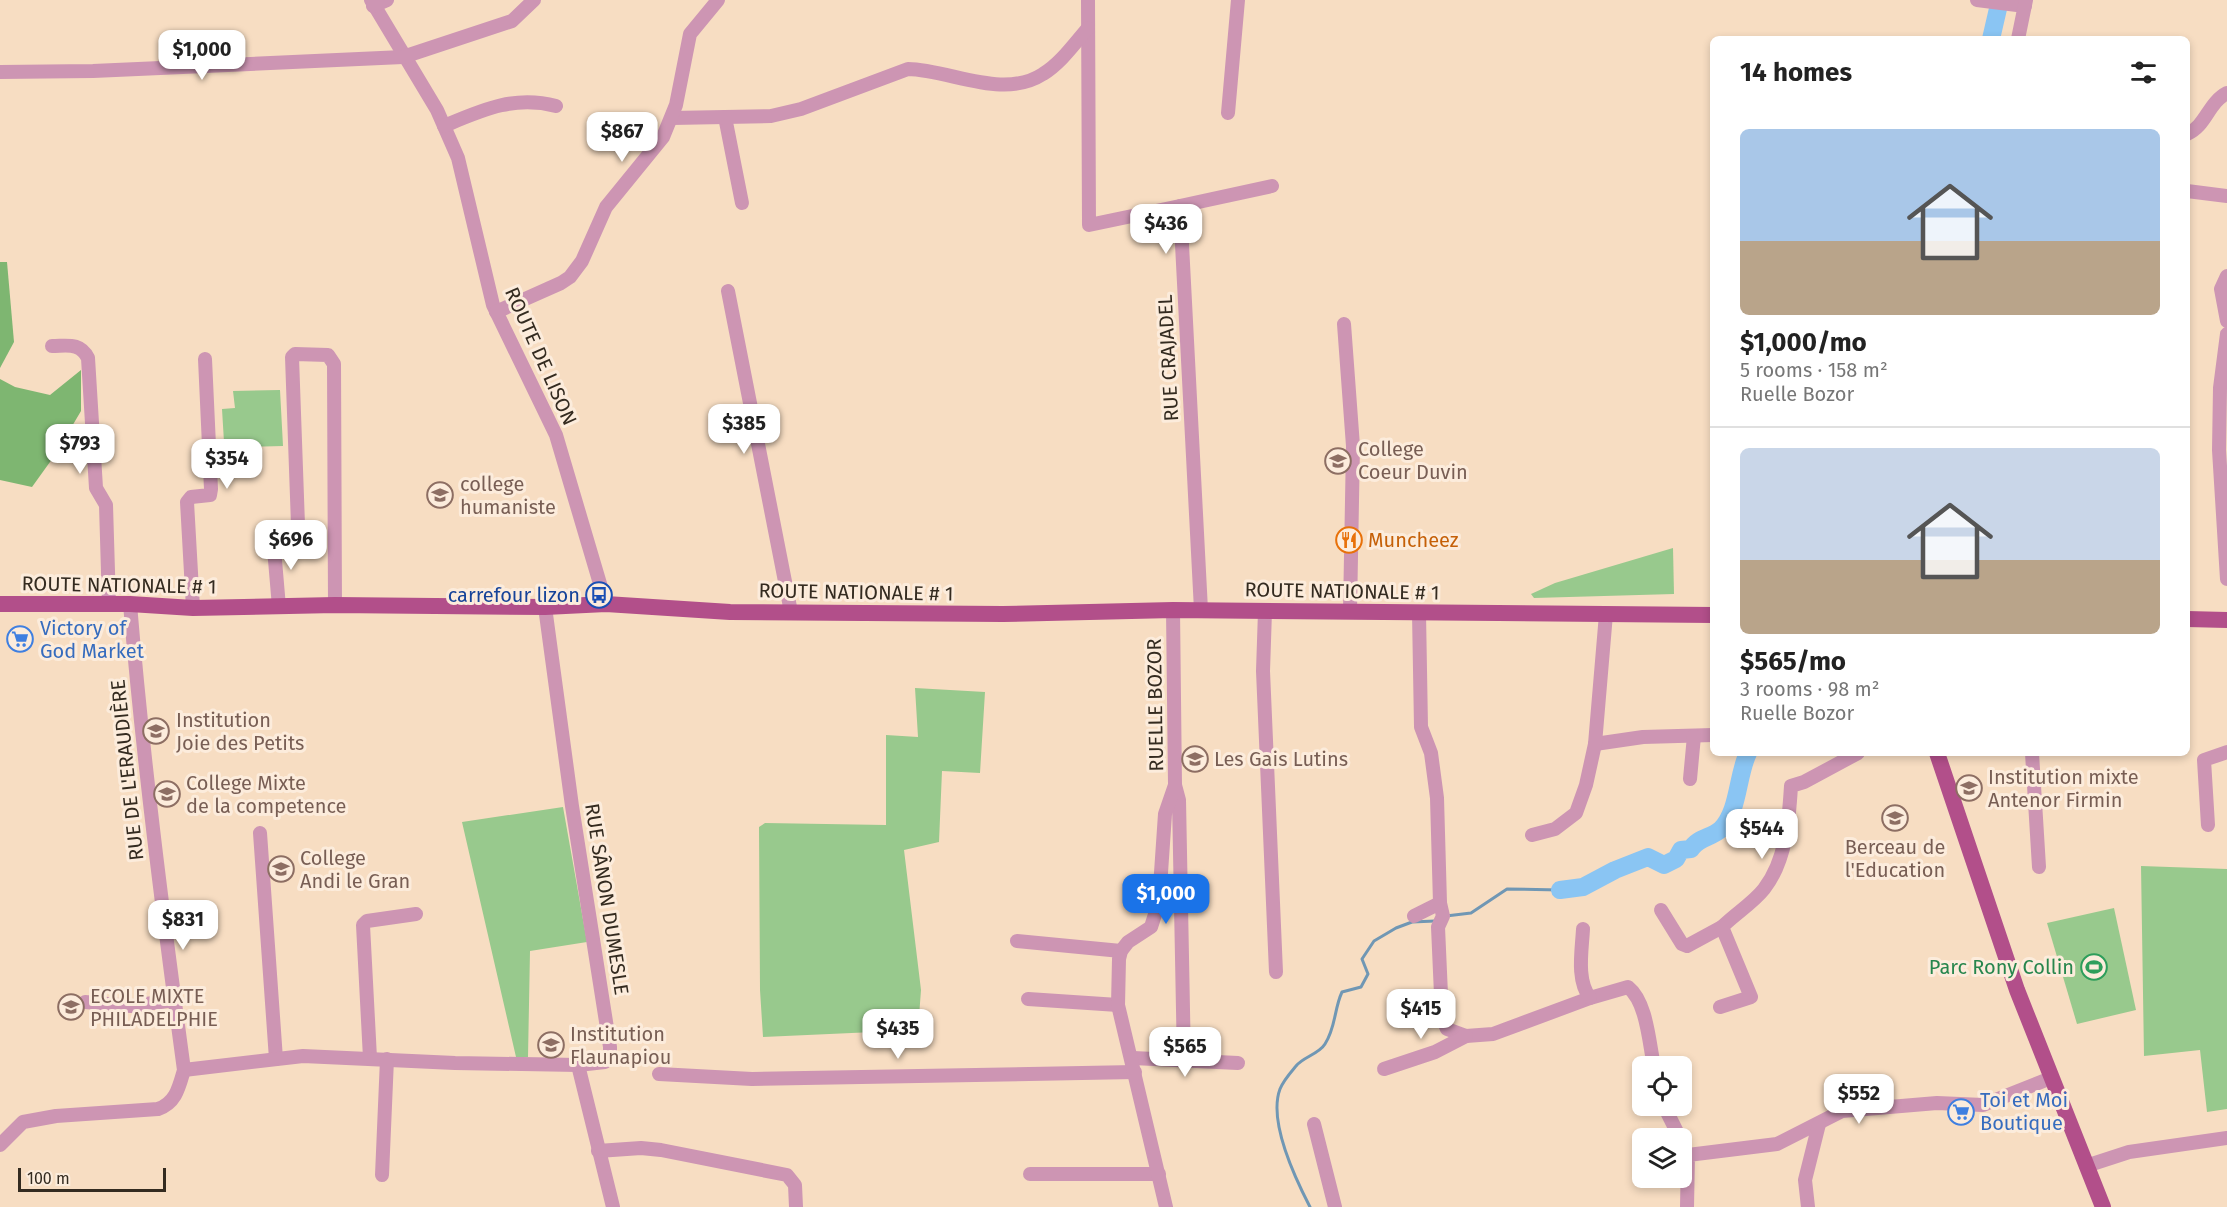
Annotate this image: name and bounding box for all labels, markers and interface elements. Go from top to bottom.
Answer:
pin: $1,000 [153,30,251,81]
text: $1,000 [172,37,232,61]
icon: filters [2127,56,2160,89]
text: 14 homes [1740,57,1852,88]
pin: $867 [586,112,658,163]
text: $867 [601,119,643,143]
icon: home [1896,168,2004,276]
pin: $436 [1130,204,1202,255]
text: $436 [1144,211,1188,235]
street label: ROUTE DE LISON [500,283,582,429]
street label: RUE CRAJADEL [1153,294,1183,422]
text: $1,000/mo [1740,327,1867,358]
text: 5 rooms · 158 m² [1740,358,1888,382]
text: Ruelle Bozor [1740,382,1854,406]
pin: $385 [708,404,780,455]
text: $385 [722,411,766,435]
pin: $793 [44,424,116,475]
text: $793 [60,431,100,455]
place label: College Coeur Duvin [1358,437,1468,484]
pin: $354 [191,439,263,490]
text: $354 [205,446,249,470]
school or university icon: College Coeur Duvin [1323,446,1353,476]
place label: college humaniste [460,472,556,519]
school or university icon: college humaniste [425,480,455,510]
icon: home [1896,487,2004,595]
pin: $696 [255,520,327,571]
restaurant icon: Muncheez [1334,525,1364,555]
text: $696 [269,527,313,551]
place label: Muncheez [1368,528,1459,552]
street label: ROUTE NATIONALE # 1 [21,571,217,599]
street label: ROUTE NATIONALE # 1 [1244,577,1440,605]
street label: ROUTE NATIONALE # 1 [758,578,954,606]
bus stop icon: carrefour lizon [584,580,614,610]
place label: carrefour lizon [448,583,580,607]
place label: Victory of God Market [40,616,145,663]
supermarket icon: Victory of God Market [5,624,35,654]
street label: RUELLE BOZOR [1142,638,1168,772]
text: $565/mo [1740,646,1846,677]
text: 3 rooms · 98 m² [1740,677,1880,701]
street label: RUE DE L'ERAUDIÈRE [106,678,148,862]
text: Ruelle Bozor [1740,701,1854,725]
place label: Institution Joie des Petits [176,708,304,755]
school or university icon: Institution Joie des Petits [141,716,171,746]
school or university icon: Les Gais Lutins [1180,744,1210,774]
place label: Les Gais Lutins [1214,747,1348,771]
place label: Institution mixte Antenor Firmin [1988,765,2139,812]
place label: College Mixte de la competence [186,771,346,818]
school or university icon: Institution mixte Antenor Firmin [1954,773,1984,803]
school or university icon: College Mixte de la competence [152,779,182,809]
street label: RUE SÂNON DUMESLE [580,801,634,997]
school or university icon: Berceau de l'Education [1880,803,1910,833]
pin: $544 [1726,809,1798,860]
text: $544 [1740,816,1784,840]
place label: Berceau de l'Education [1845,835,1945,882]
place label: College Andi le Gran [300,846,410,893]
school or university icon: College Andi le Gran [266,854,296,884]
pin: $1,000 [1117,874,1215,925]
text: $1,000 [1136,881,1196,905]
pin: $831 [147,900,219,951]
text: $831 [162,907,204,931]
sports icon: Parc Rony Collin [2079,952,2109,982]
place label: Parc Rony Collin [1929,955,2074,979]
place label: ECOLE MIXTE PHILADELPHIE [90,984,218,1031]
pin: $415 [1385,989,1457,1040]
school or university icon: ECOLE MIXTE PHILADELPHIE [56,992,86,1022]
text: $415 [1401,996,1441,1020]
pin: $435 [862,1009,934,1060]
text: $435 [876,1016,920,1040]
place label: Institution Flaunapiou [570,1022,671,1069]
pin: $565 [1149,1027,1221,1078]
school or university icon: Institution Flaunapiou [536,1030,566,1060]
text: $565 [1163,1034,1207,1058]
map controls [1632,1056,1692,1188]
button: locate [1632,1056,1692,1116]
pin: $552 [1823,1074,1895,1125]
text: $552 [1838,1081,1880,1105]
place label: Toi et Moi Boutique [1980,1088,2068,1135]
supermarket icon: Toi et Moi Boutique [1946,1097,1976,1127]
button: layers [1632,1128,1692,1188]
scale bar [18,1165,166,1192]
text: 100 m [27,1169,70,1188]

